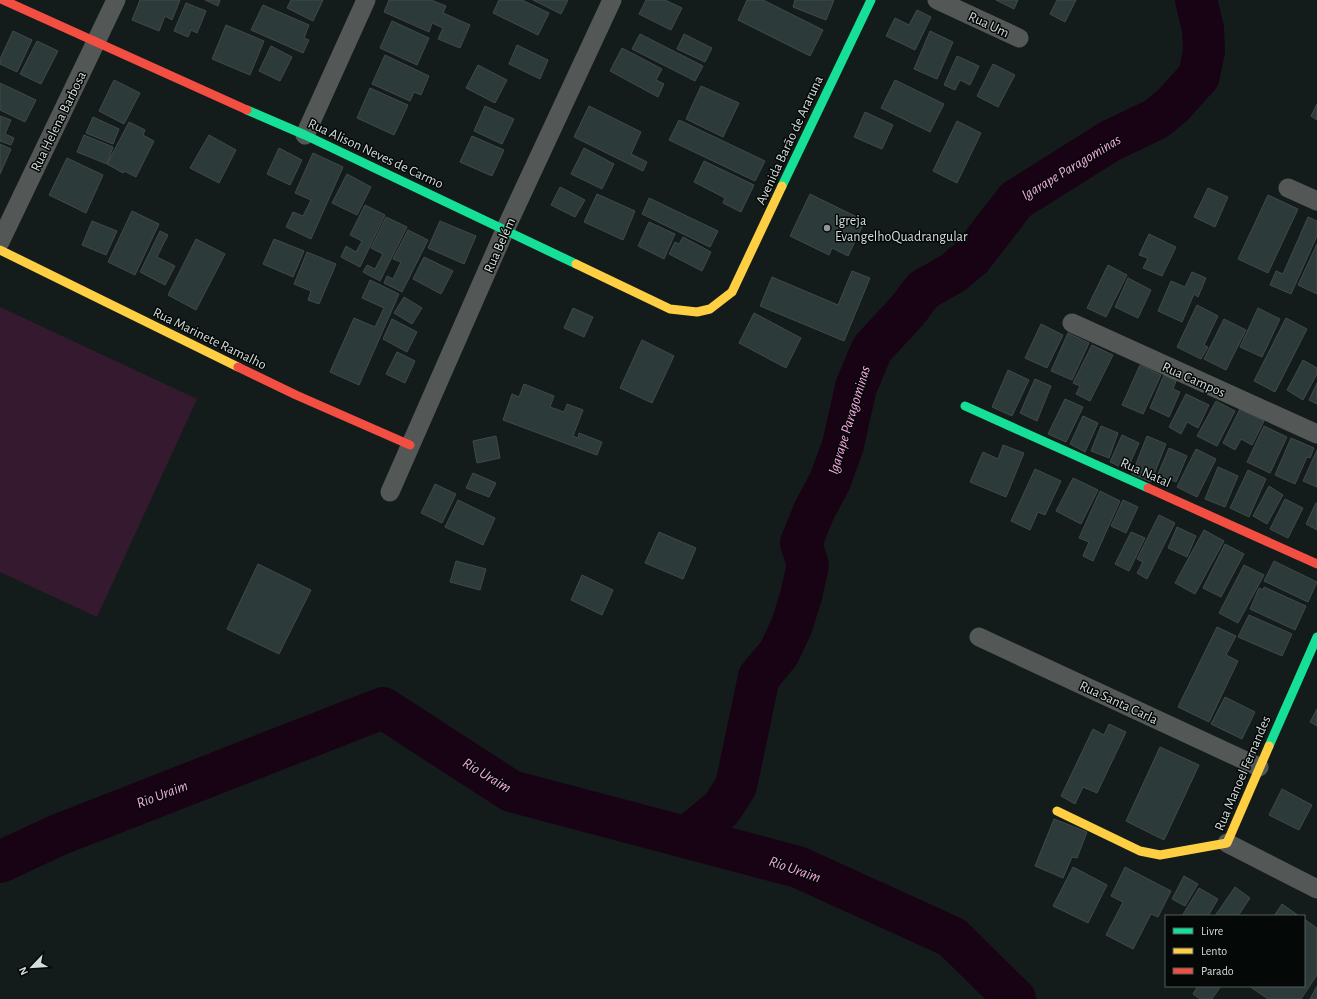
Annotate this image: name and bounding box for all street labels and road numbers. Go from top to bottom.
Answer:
street label: Rua Um [966,9,1011,40]
street label: Rua Helena Barbosa [29,69,89,174]
street label: Avenida Barão de Araruna [754,73,826,207]
street label: Rua Alison Neves de Carmo [306,116,445,191]
street label: Rua Belém [482,216,518,275]
street label: Rua Marinete Ramalho [151,305,269,373]
street label: Rua Campos [1160,360,1227,400]
street label: Rua Natal [1118,456,1173,490]
street label: Rua Santa Carla [1077,679,1160,727]
street label: Rua Manoel Fernandes [1212,714,1273,833]

